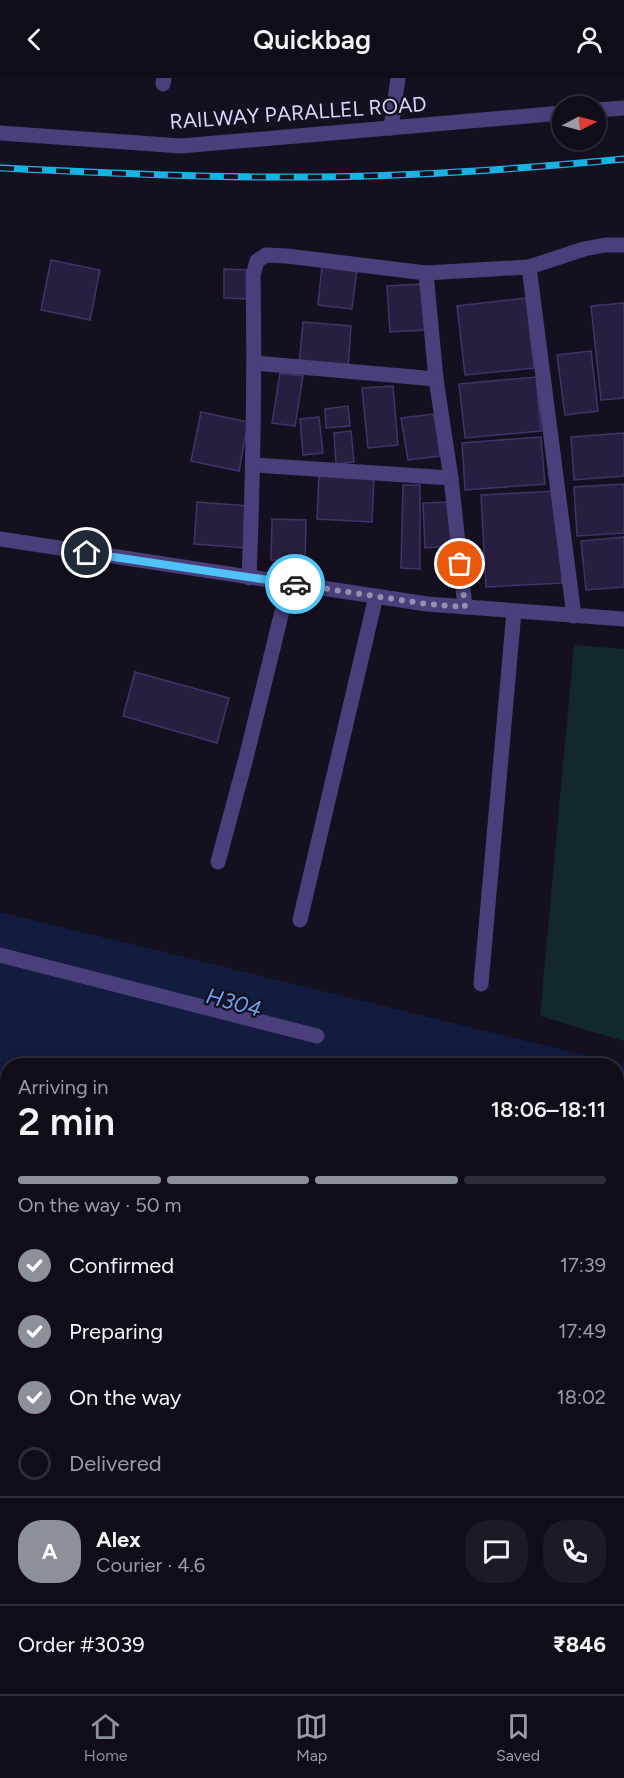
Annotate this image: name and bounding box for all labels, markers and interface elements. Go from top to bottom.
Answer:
icon: back [18,23,51,56]
text: Quickbag [253,23,371,56]
icon: person [573,23,606,56]
street label: RAILWAY PARALLEL ROAD [169,91,427,134]
north arrow [552,96,606,150]
map controls [552,96,606,150]
pin [61,527,112,578]
icon: home [70,536,103,569]
pin [434,538,485,589]
icon: bag [443,547,476,580]
courier [265,554,325,614]
icon: car [279,568,312,601]
water label: H304 [203,982,265,1023]
text: Arriving in [18,1075,108,1099]
text: 18:06–18:11 [491,1096,606,1123]
text: 2 min [18,1098,115,1145]
text: On the way · 50 m [18,1193,181,1217]
icon: check [18,1249,51,1282]
text: Confirmed [69,1252,174,1279]
text: 17:39 [560,1253,606,1277]
icon: check [18,1315,51,1348]
text: Preparing [69,1318,163,1345]
text: 17:49 [558,1319,606,1343]
icon: check [18,1381,51,1414]
text: On the way [69,1384,181,1411]
text: 18:02 [556,1385,606,1409]
text: Delivered [69,1450,162,1477]
button: chat [465,1520,528,1583]
button: phone [543,1520,606,1583]
text: Alex [96,1526,141,1553]
text: A [42,1538,57,1565]
text: Courier · 4.6 [96,1553,205,1577]
text: Order #3039 [18,1631,145,1658]
text: ₹846 [553,1631,606,1658]
tab: Home [84,1710,128,1765]
tab: Map [295,1710,328,1765]
tab: Saved [496,1710,540,1765]

